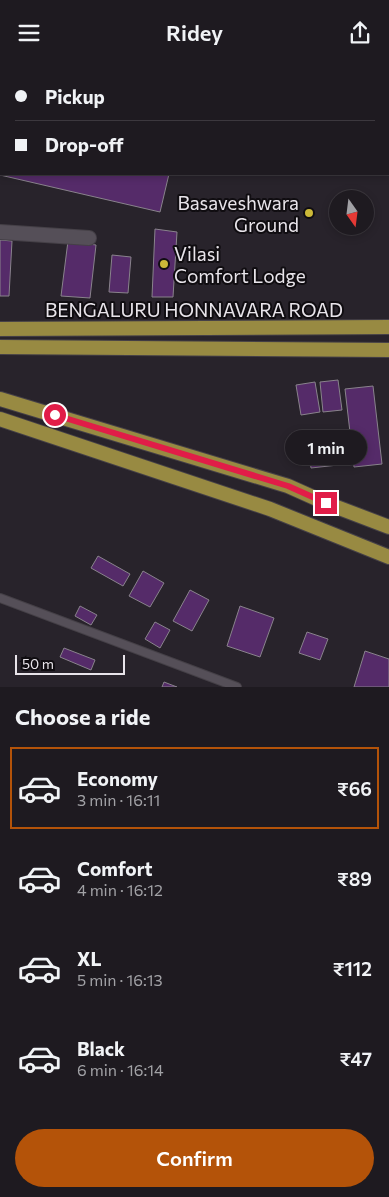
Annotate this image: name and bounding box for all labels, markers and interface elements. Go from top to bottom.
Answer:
icon: menu [15,19,43,47]
text: Ridey [166,19,223,46]
icon: share [346,19,374,47]
text: Pickup [45,85,105,108]
text: Drop-off [45,133,124,156]
north arrow [329,190,374,235]
map controls [329,190,374,235]
place label: Basaveshwara Ground [177,191,299,236]
marker: Basaveshwara Ground [303,207,315,219]
place label: Vilasi Comfort Lodge [174,242,306,287]
marker: Vilasi Comfort Lodge [158,258,170,270]
street label: BENGALURU HONNAVARA ROAD [45,298,343,321]
route start [44,404,66,426]
callout: 1 min [285,431,367,465]
text: 1 min [307,438,345,457]
route end [315,492,337,514]
scale bar [15,652,125,675]
text: 50 m [22,655,54,672]
text: Choose a ride [15,703,150,730]
icon: car [17,766,62,811]
text: Economy [77,767,158,790]
text: ₹66 [337,777,372,800]
text: 3 min · 16:11 [77,790,160,809]
icon: car [17,856,62,901]
text: Comfort [77,857,153,880]
text: ₹89 [337,867,372,890]
text: 4 min · 16:12 [77,880,163,899]
icon: car [17,946,62,991]
text: XL [77,947,102,970]
text: ₹112 [333,957,372,980]
text: 5 min · 16:13 [77,970,163,989]
icon: car [17,1036,62,1081]
text: Black [77,1037,125,1060]
text: ₹47 [340,1047,372,1070]
text: 6 min · 16:14 [77,1060,164,1079]
button: Confirm [15,1129,374,1187]

